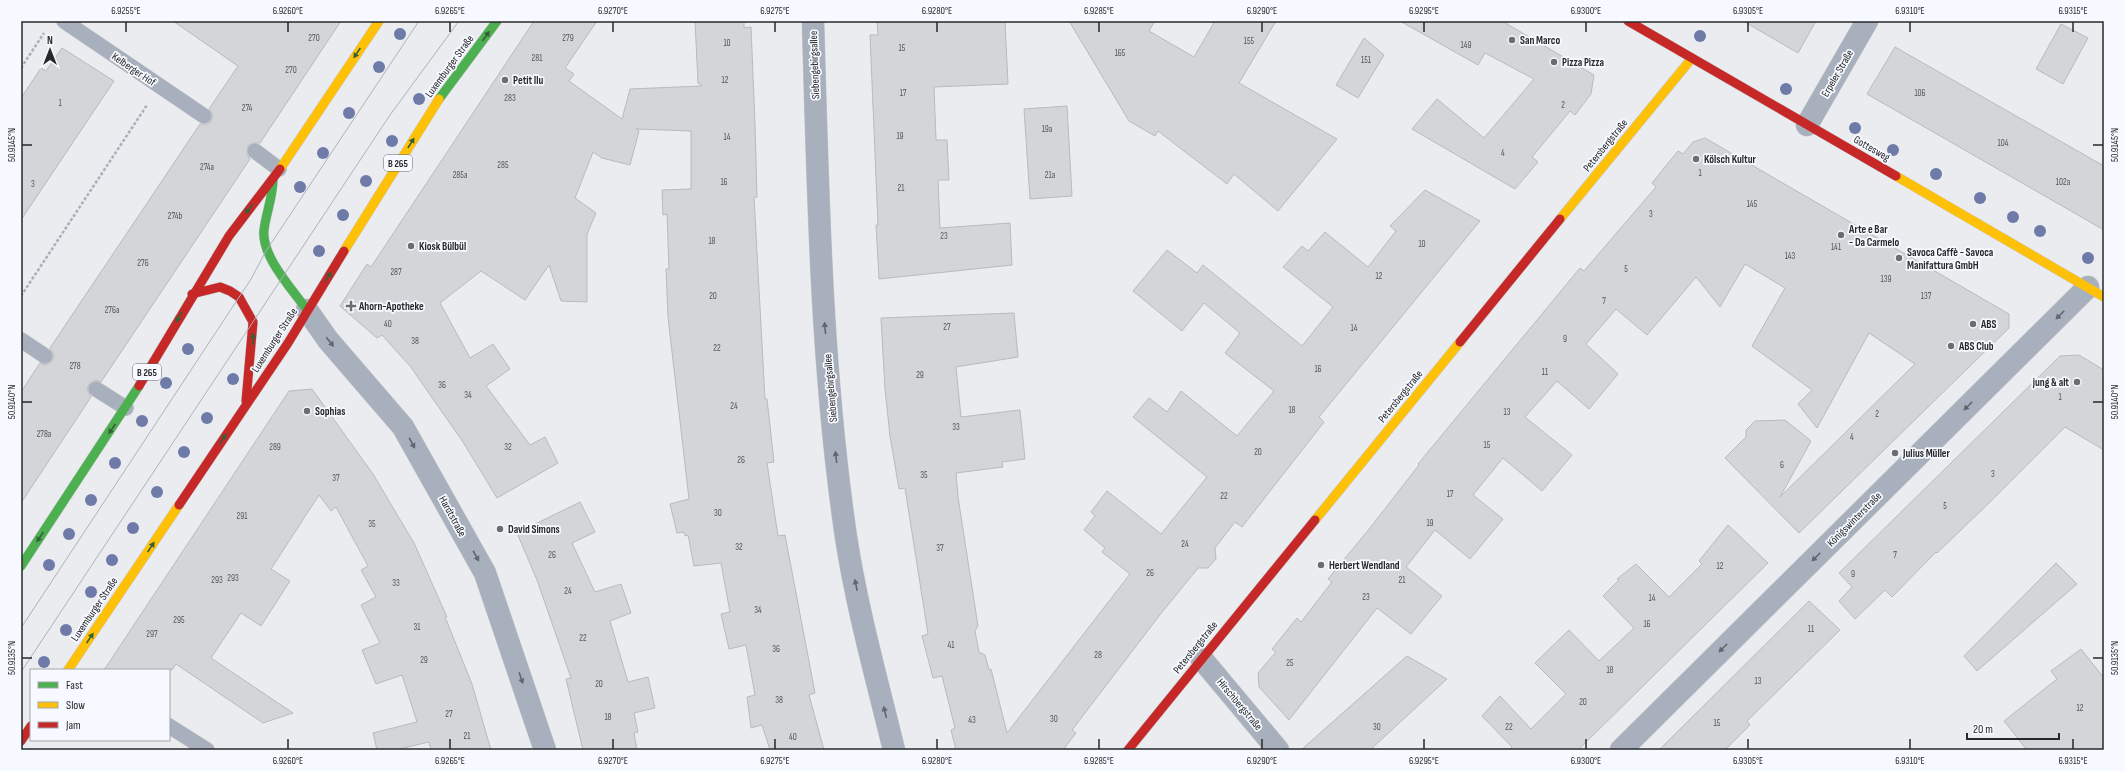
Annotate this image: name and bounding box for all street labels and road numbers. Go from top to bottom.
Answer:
street label: Siebengebirgsallee [807,30,822,99]
street label: Luxemburger Straße [422,32,476,100]
street label: Erpeler Straße [1819,47,1856,99]
street label: Kelberger Hof [109,50,159,89]
street label: Petersbergstraße [1580,117,1630,174]
street label: Gottesweg [1851,133,1893,164]
road number: B 265 [384,155,412,171]
street label: Luxemburger Straße [249,306,300,375]
street label: Siebengebirgsallee [821,353,840,423]
road number: B 265 [133,364,161,380]
street label: Petersbergstraße [1375,368,1425,425]
street label: Königswinterstraße [1824,489,1884,549]
street label: Hardtstraße [436,494,469,539]
street label: Luxemburger Straße [68,575,121,644]
street label: Petersbergstraße [1170,619,1220,676]
street label: Hirschbergstraße [1214,676,1265,733]

